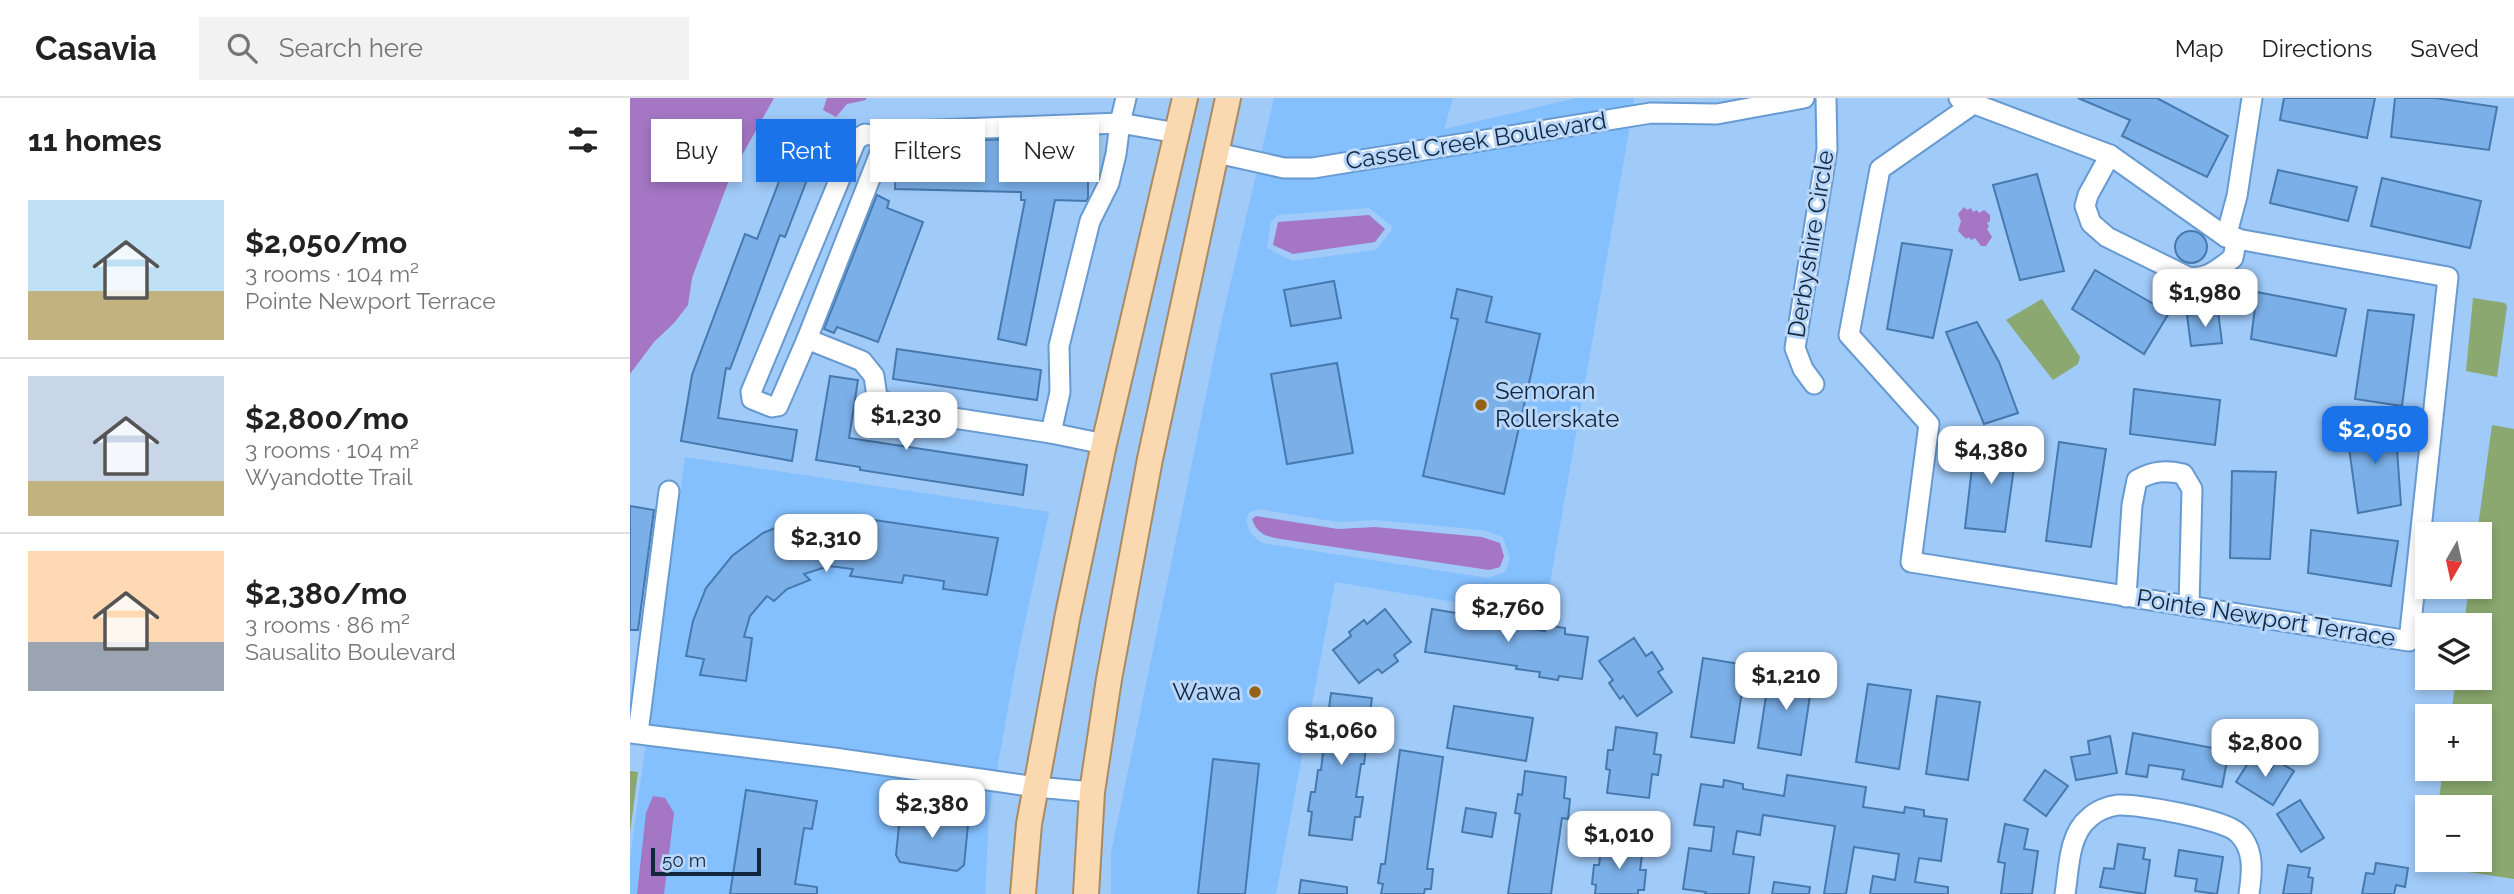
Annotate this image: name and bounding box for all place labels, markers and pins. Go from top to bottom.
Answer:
pin: $1,980 [2148,270,2262,329]
place label: Semoran Rollerskate [1495,376,1619,433]
pin: $1,230 [849,392,963,452]
marker: Semoran Rollerskate [1473,397,1489,413]
pin: $2,050 [2318,406,2432,466]
pin: $4,380 [1934,426,2048,486]
pin: $2,310 [769,514,883,574]
pin: $2,760 [1451,584,1565,644]
pin: $1,210 [1729,652,1843,712]
place label: Wawa [1172,677,1241,706]
marker: Wawa [1247,684,1263,700]
pin: $1,060 [1284,708,1398,767]
pin: $2,800 [2208,720,2322,779]
pin: $2,380 [875,780,989,840]
pin: $1,010 [1562,812,1676,871]

